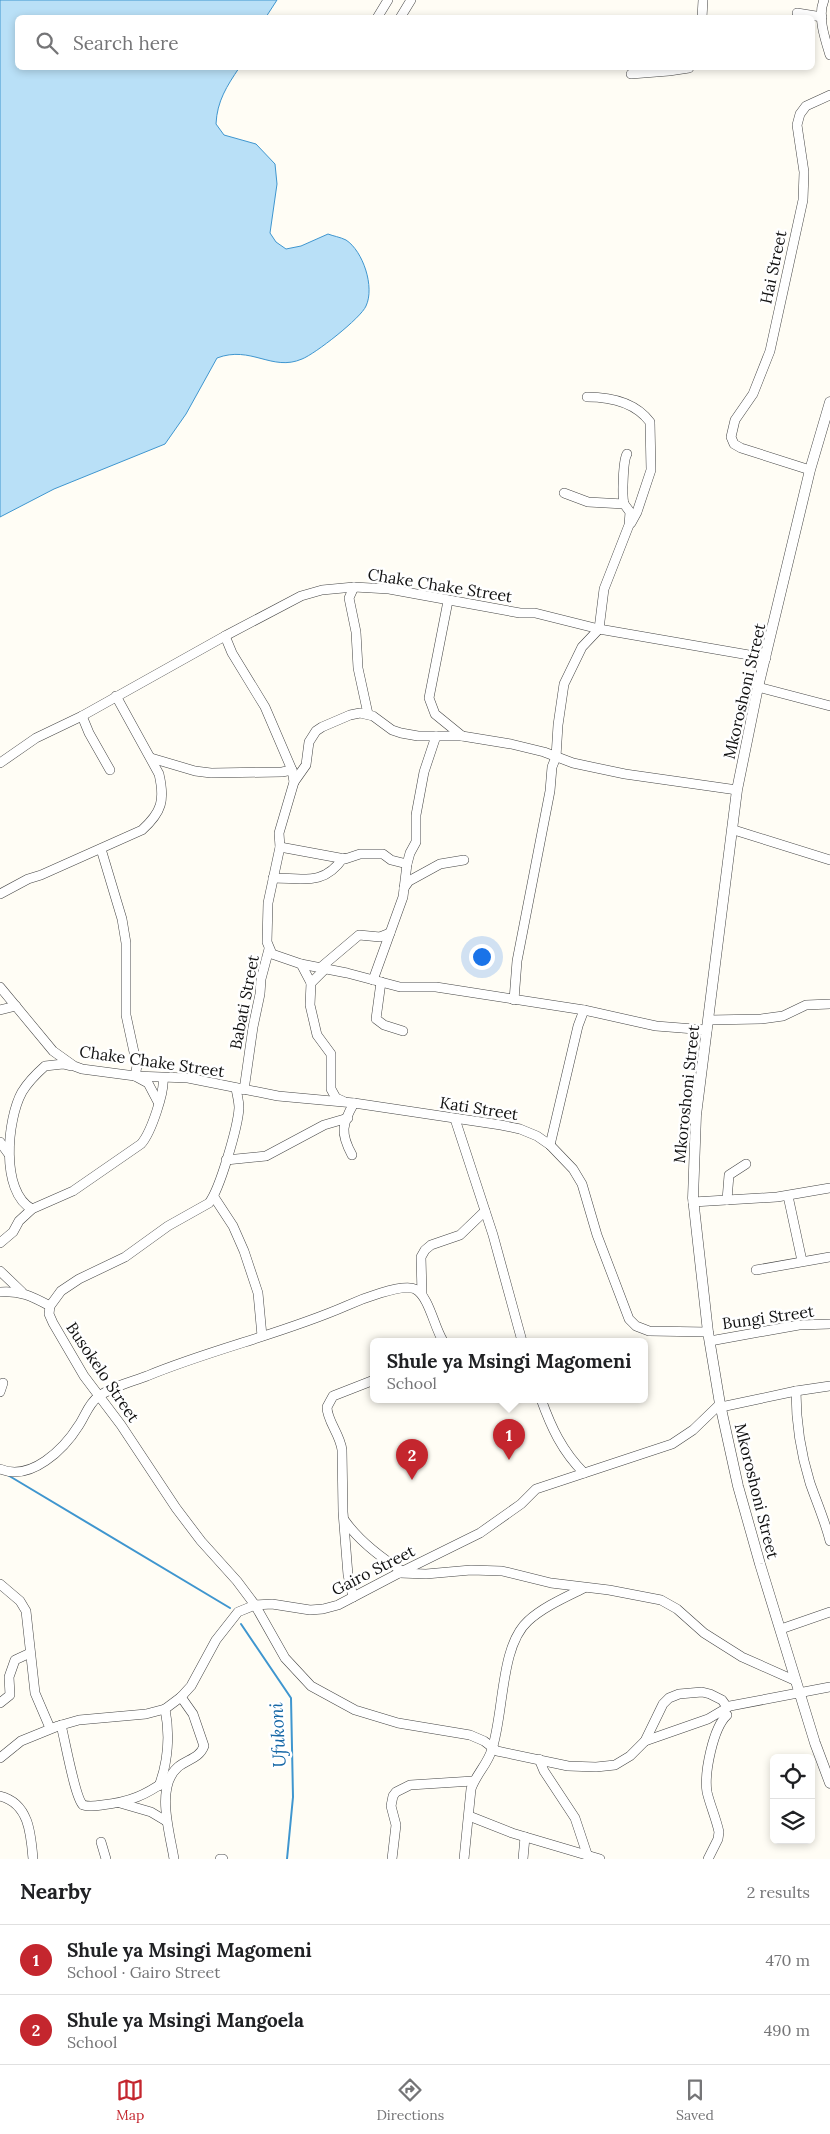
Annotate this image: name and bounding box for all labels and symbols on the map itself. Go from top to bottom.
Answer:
street label: Hai Street [755,228,791,306]
street label: Chake Chake Street [366,564,515,606]
street label: Mkoroshoni Street [719,620,770,761]
your location [469,944,495,970]
street label: Babati Street [225,952,263,1051]
street label: Mkoroshoni Street [669,1023,703,1164]
street label: Chake Chake Street [78,1041,227,1081]
street label: Kati Street [438,1092,521,1124]
street label: Bungi Street [721,1301,816,1333]
street label: Busokelo Street [62,1318,144,1427]
pin: 1 [493,1419,525,1460]
street label: Mkoroshoni Street [731,1421,784,1562]
pin: 2 [396,1439,428,1480]
street label: Gairo Street [328,1540,419,1599]
water label: Ufukoni [264,1702,291,1768]

